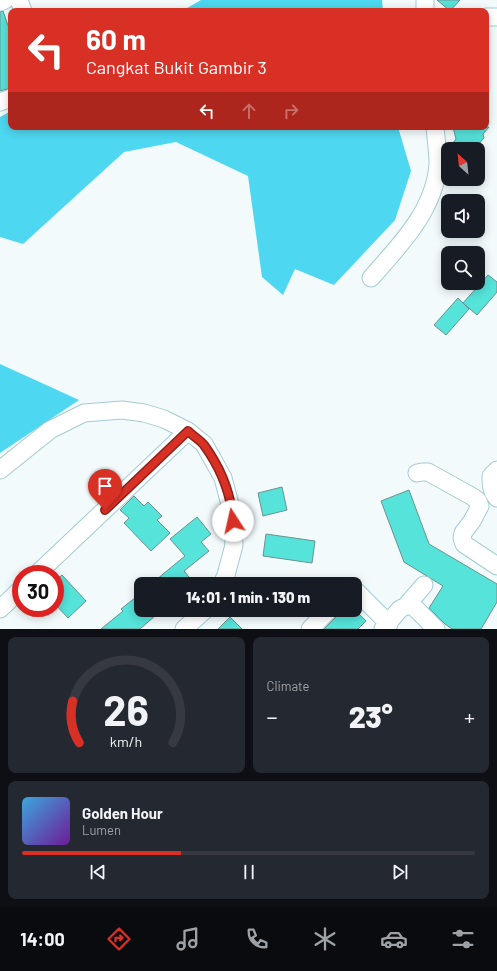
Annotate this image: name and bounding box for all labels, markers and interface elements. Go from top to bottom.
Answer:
text: 60 m [86,22,146,56]
icon: left [20,24,72,76]
text: Cangkat Bukit Gambir 3 [86,56,267,78]
icon: left [196,100,218,122]
icon: ahead [238,100,260,122]
icon: right [280,100,302,122]
north arrow [441,142,485,186]
map controls [441,142,485,290]
button: sound [441,194,485,238]
button: search [441,246,485,290]
pin [88,469,122,510]
icon: arrive [94,475,116,497]
position arrow [212,500,254,542]
speed limit sign: 30 [12,565,64,617]
text: 14:01 · 1 min · 130 m [186,588,310,606]
text: Climate [267,678,310,694]
text: 26 [103,684,149,734]
text: 23° [349,698,393,734]
text: − [267,703,278,729]
text: + [464,703,475,729]
text: km/h [110,733,142,750]
text: Golden Hour [82,804,163,822]
text: Lumen [82,822,121,838]
icon: previous [87,861,109,883]
icon: pause [238,861,260,883]
icon: next [389,861,411,883]
icon: directions [105,925,133,953]
icon: music [174,925,202,953]
icon: phone [243,925,271,953]
icon: climate [311,925,339,953]
icon: car [380,925,408,953]
icon: filters [449,925,477,953]
text: 14:00 [20,928,65,950]

